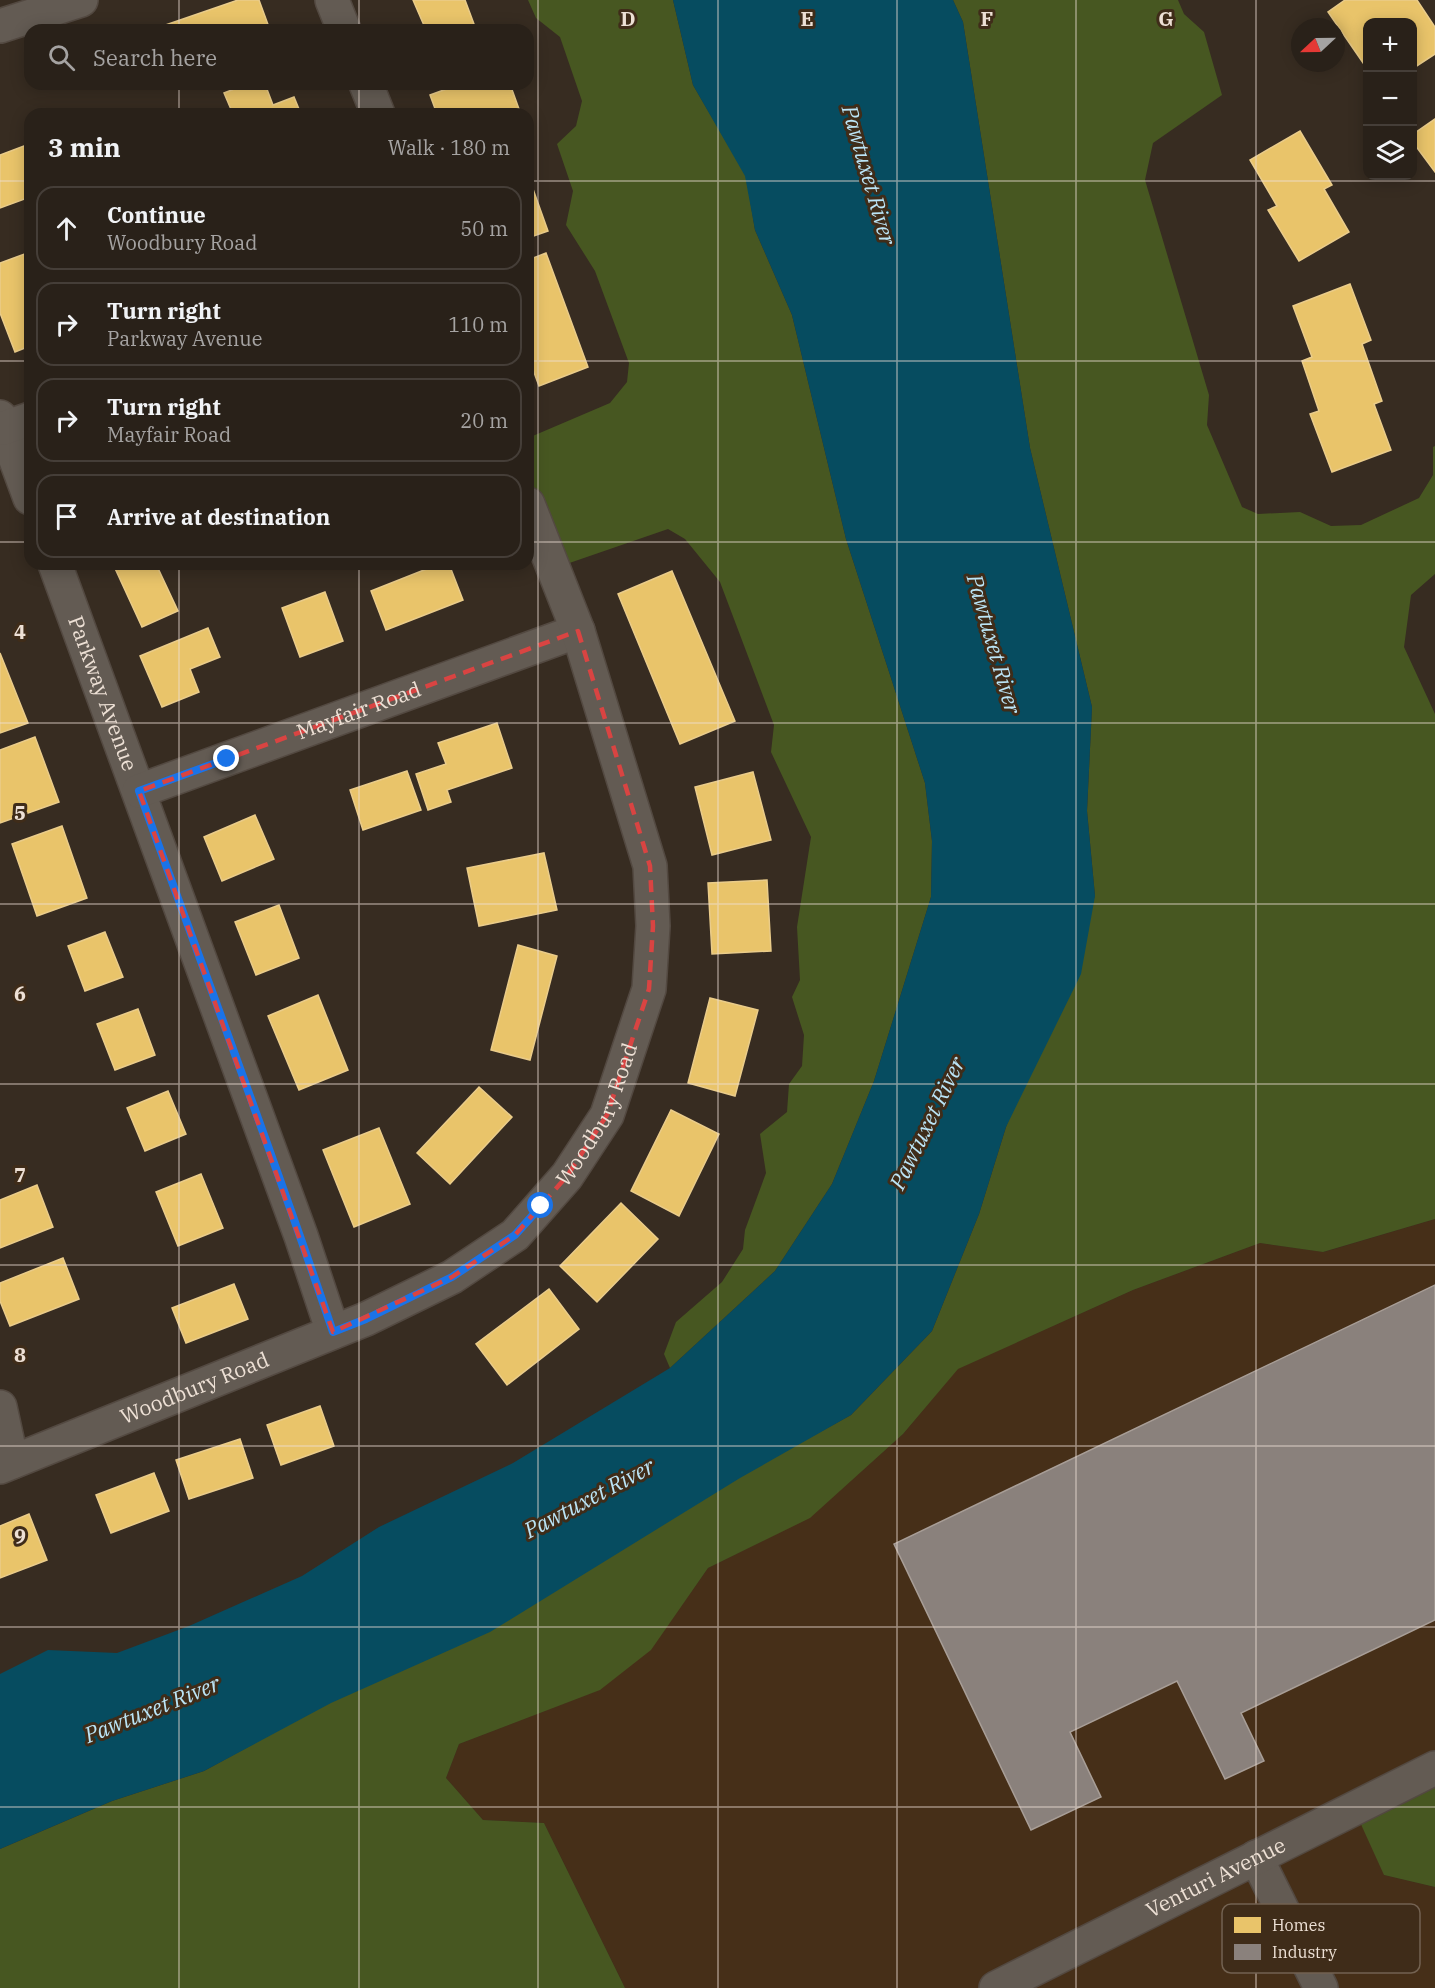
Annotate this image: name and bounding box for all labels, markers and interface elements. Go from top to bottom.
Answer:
text: D [620,5,636,32]
text: E [800,5,814,32]
text: F [981,5,993,32]
text: G [1158,5,1174,32]
north arrow [1291,18,1345,72]
map controls [1363,18,1417,180]
button: + [1363,18,1417,72]
search box [24,24,534,90]
icon: search [45,41,78,74]
text: Search here [93,43,217,72]
button: − [1363,72,1417,126]
water label: Pawtuxet River [835,101,904,249]
button: layers [1363,126,1417,180]
text: 3 min [48,130,121,164]
text: Walk · 180 m [388,134,510,161]
text: Continue [107,200,206,229]
icon: ahead [50,212,83,245]
text: 50 m [460,215,508,242]
text: Woodbury Road [107,229,257,256]
text: Turn right [107,296,221,325]
icon: right [50,308,83,341]
text: 110 m [448,311,508,338]
text: Parkway Avenue [107,325,262,352]
text: Turn right [107,392,221,421]
icon: right [50,404,83,437]
text: 20 m [460,407,508,434]
text: Mayfair Road [107,421,231,448]
icon: arrive [50,500,83,533]
text: Arrive at destination [107,502,330,531]
water label: Pawtuxet River [960,570,1029,718]
street label: Parkway Avenue [62,612,145,775]
text: 4 [14,618,26,645]
street label: Mayfair Road [292,674,425,745]
route end [213,745,239,771]
text: 5 [14,799,26,826]
text: 6 [14,980,26,1007]
street label: Woodbury Road [549,1039,643,1192]
water label: Pawtuxet River [882,1051,972,1195]
text: 7 [14,1161,26,1188]
route start [527,1192,553,1218]
text: 8 [14,1341,26,1368]
street label: Woodbury Road [116,1345,273,1430]
water label: Pawtuxet River [518,1450,660,1545]
text: 9 [14,1522,26,1549]
water label: Pawtuxet River [79,1668,225,1749]
street label: Venturi Avenue [1141,1830,1290,1924]
legend [1222,1904,1420,1973]
text: Homes [1272,1915,1325,1935]
text: Industry [1272,1942,1337,1962]

